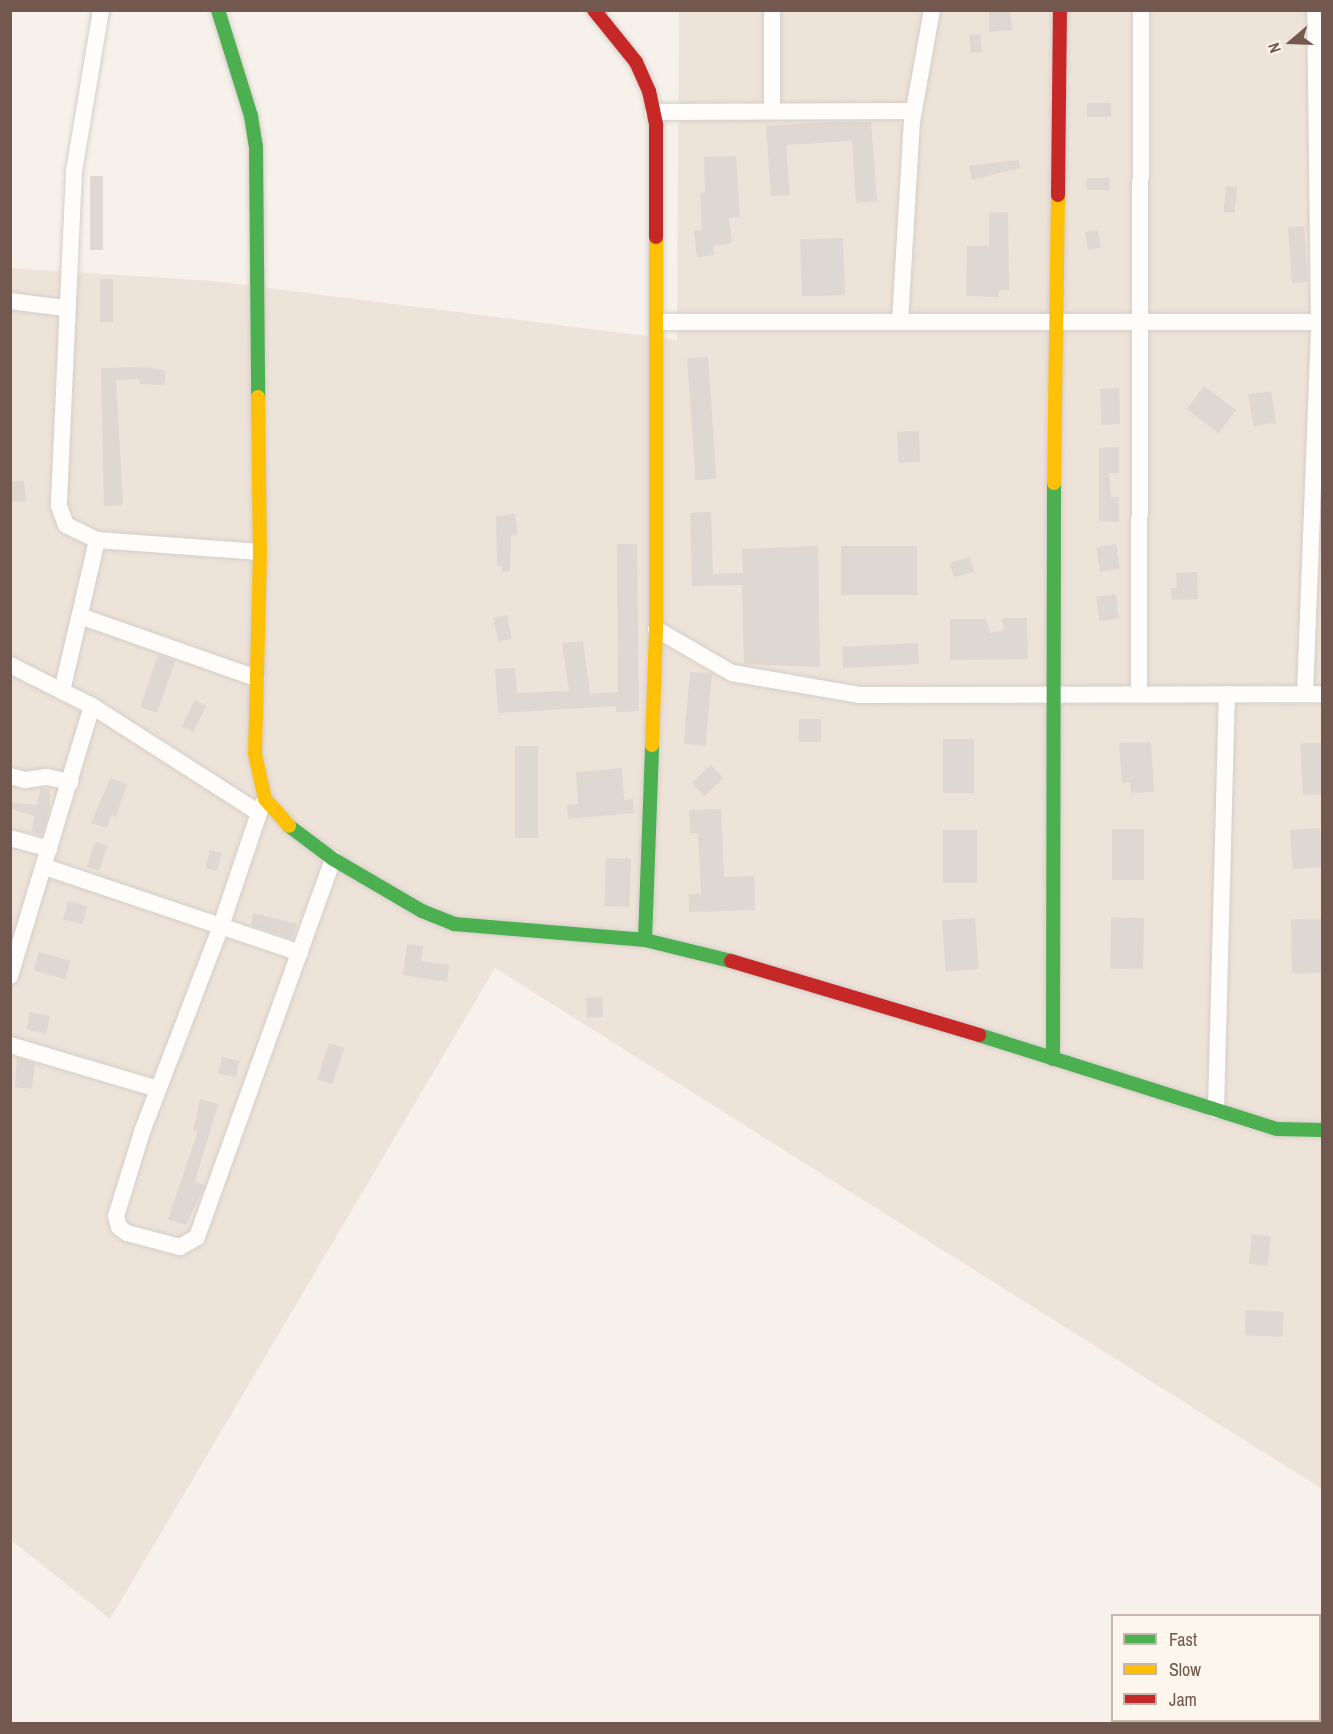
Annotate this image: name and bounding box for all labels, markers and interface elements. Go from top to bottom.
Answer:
north arrow [1261,12,1321,72]
text: N [1262,40,1286,56]
legend [1111,1614,1321,1722]
text: Fast [1169,1627,1197,1652]
text: Slow [1169,1657,1201,1682]
text: Jam [1169,1687,1197,1712]

